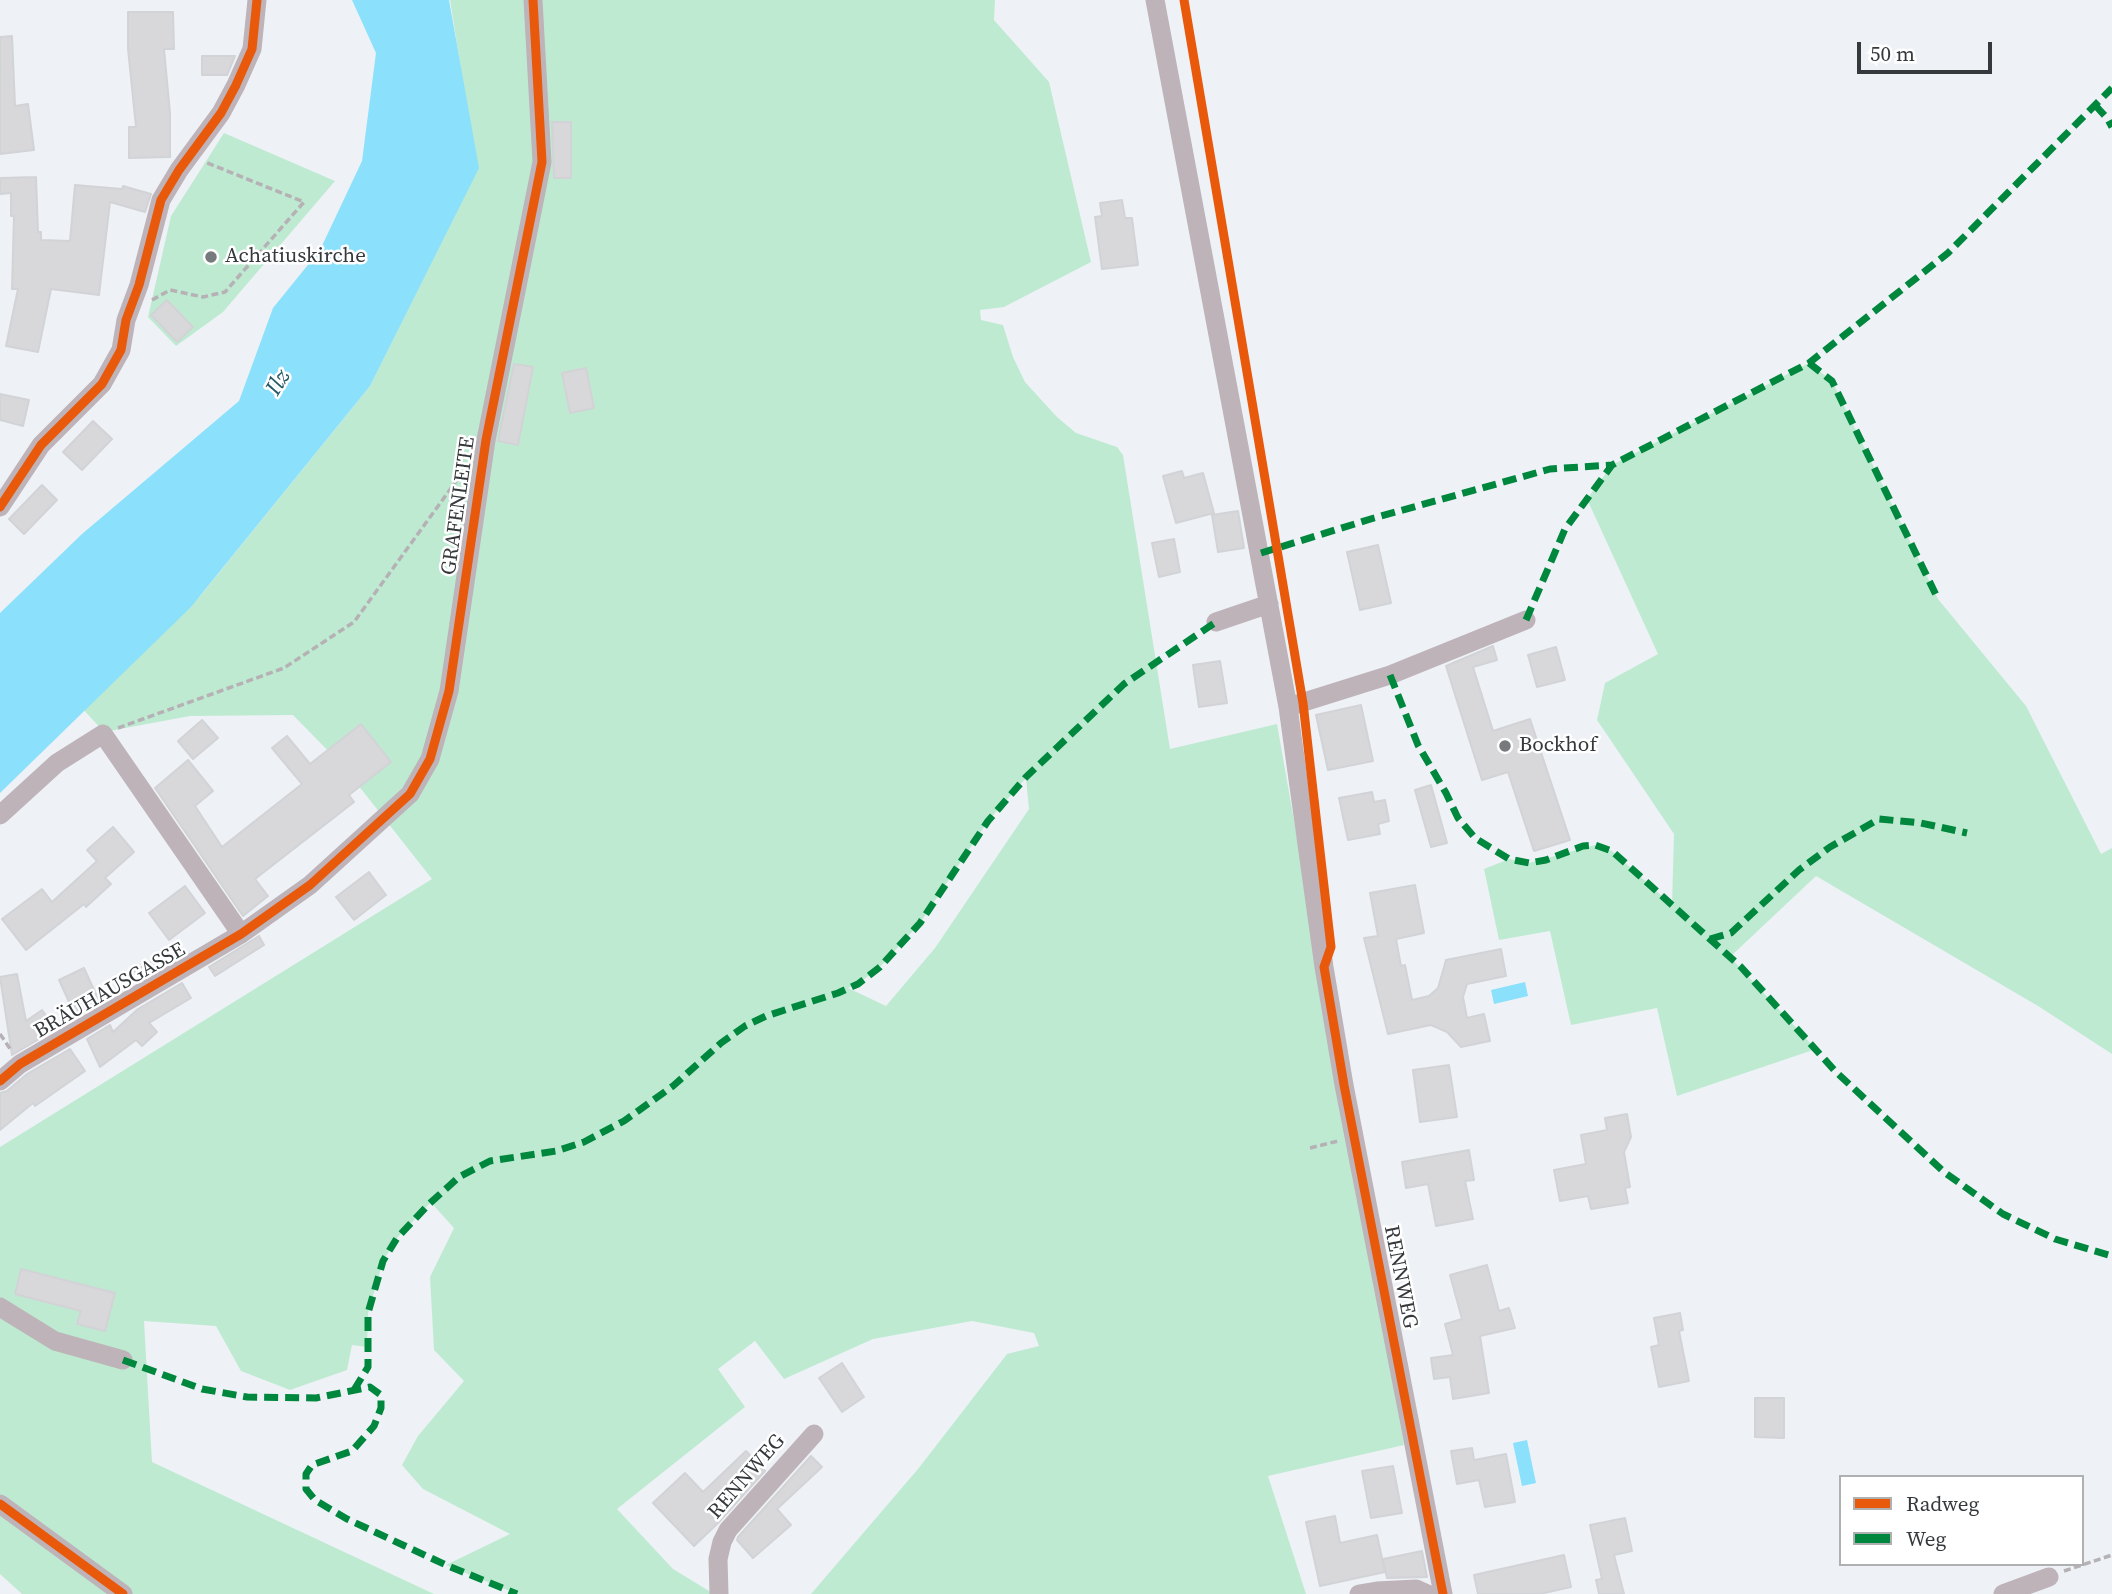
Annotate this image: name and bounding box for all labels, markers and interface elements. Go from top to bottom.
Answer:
scale bar [1860,28,1995,72]
text: 50 m [1870,39,1915,68]
place label: Achatiuskirche [225,244,366,270]
marker: Achatiuskirche [203,249,219,265]
water label: Ilz [261,365,297,401]
street label: GRAFENLEITE [437,435,481,577]
place label: Bockhof [1519,733,1597,759]
marker: Bockhof [1497,738,1513,754]
street label: BRÄUHAUSGASSE [30,938,190,1044]
street label: RENNWEG [1378,1223,1422,1331]
street label: RENNWEG [703,1429,791,1525]
legend [1839,1475,2084,1566]
text: Radweg [1906,1489,1979,1518]
text: Weg [1906,1524,1946,1553]

